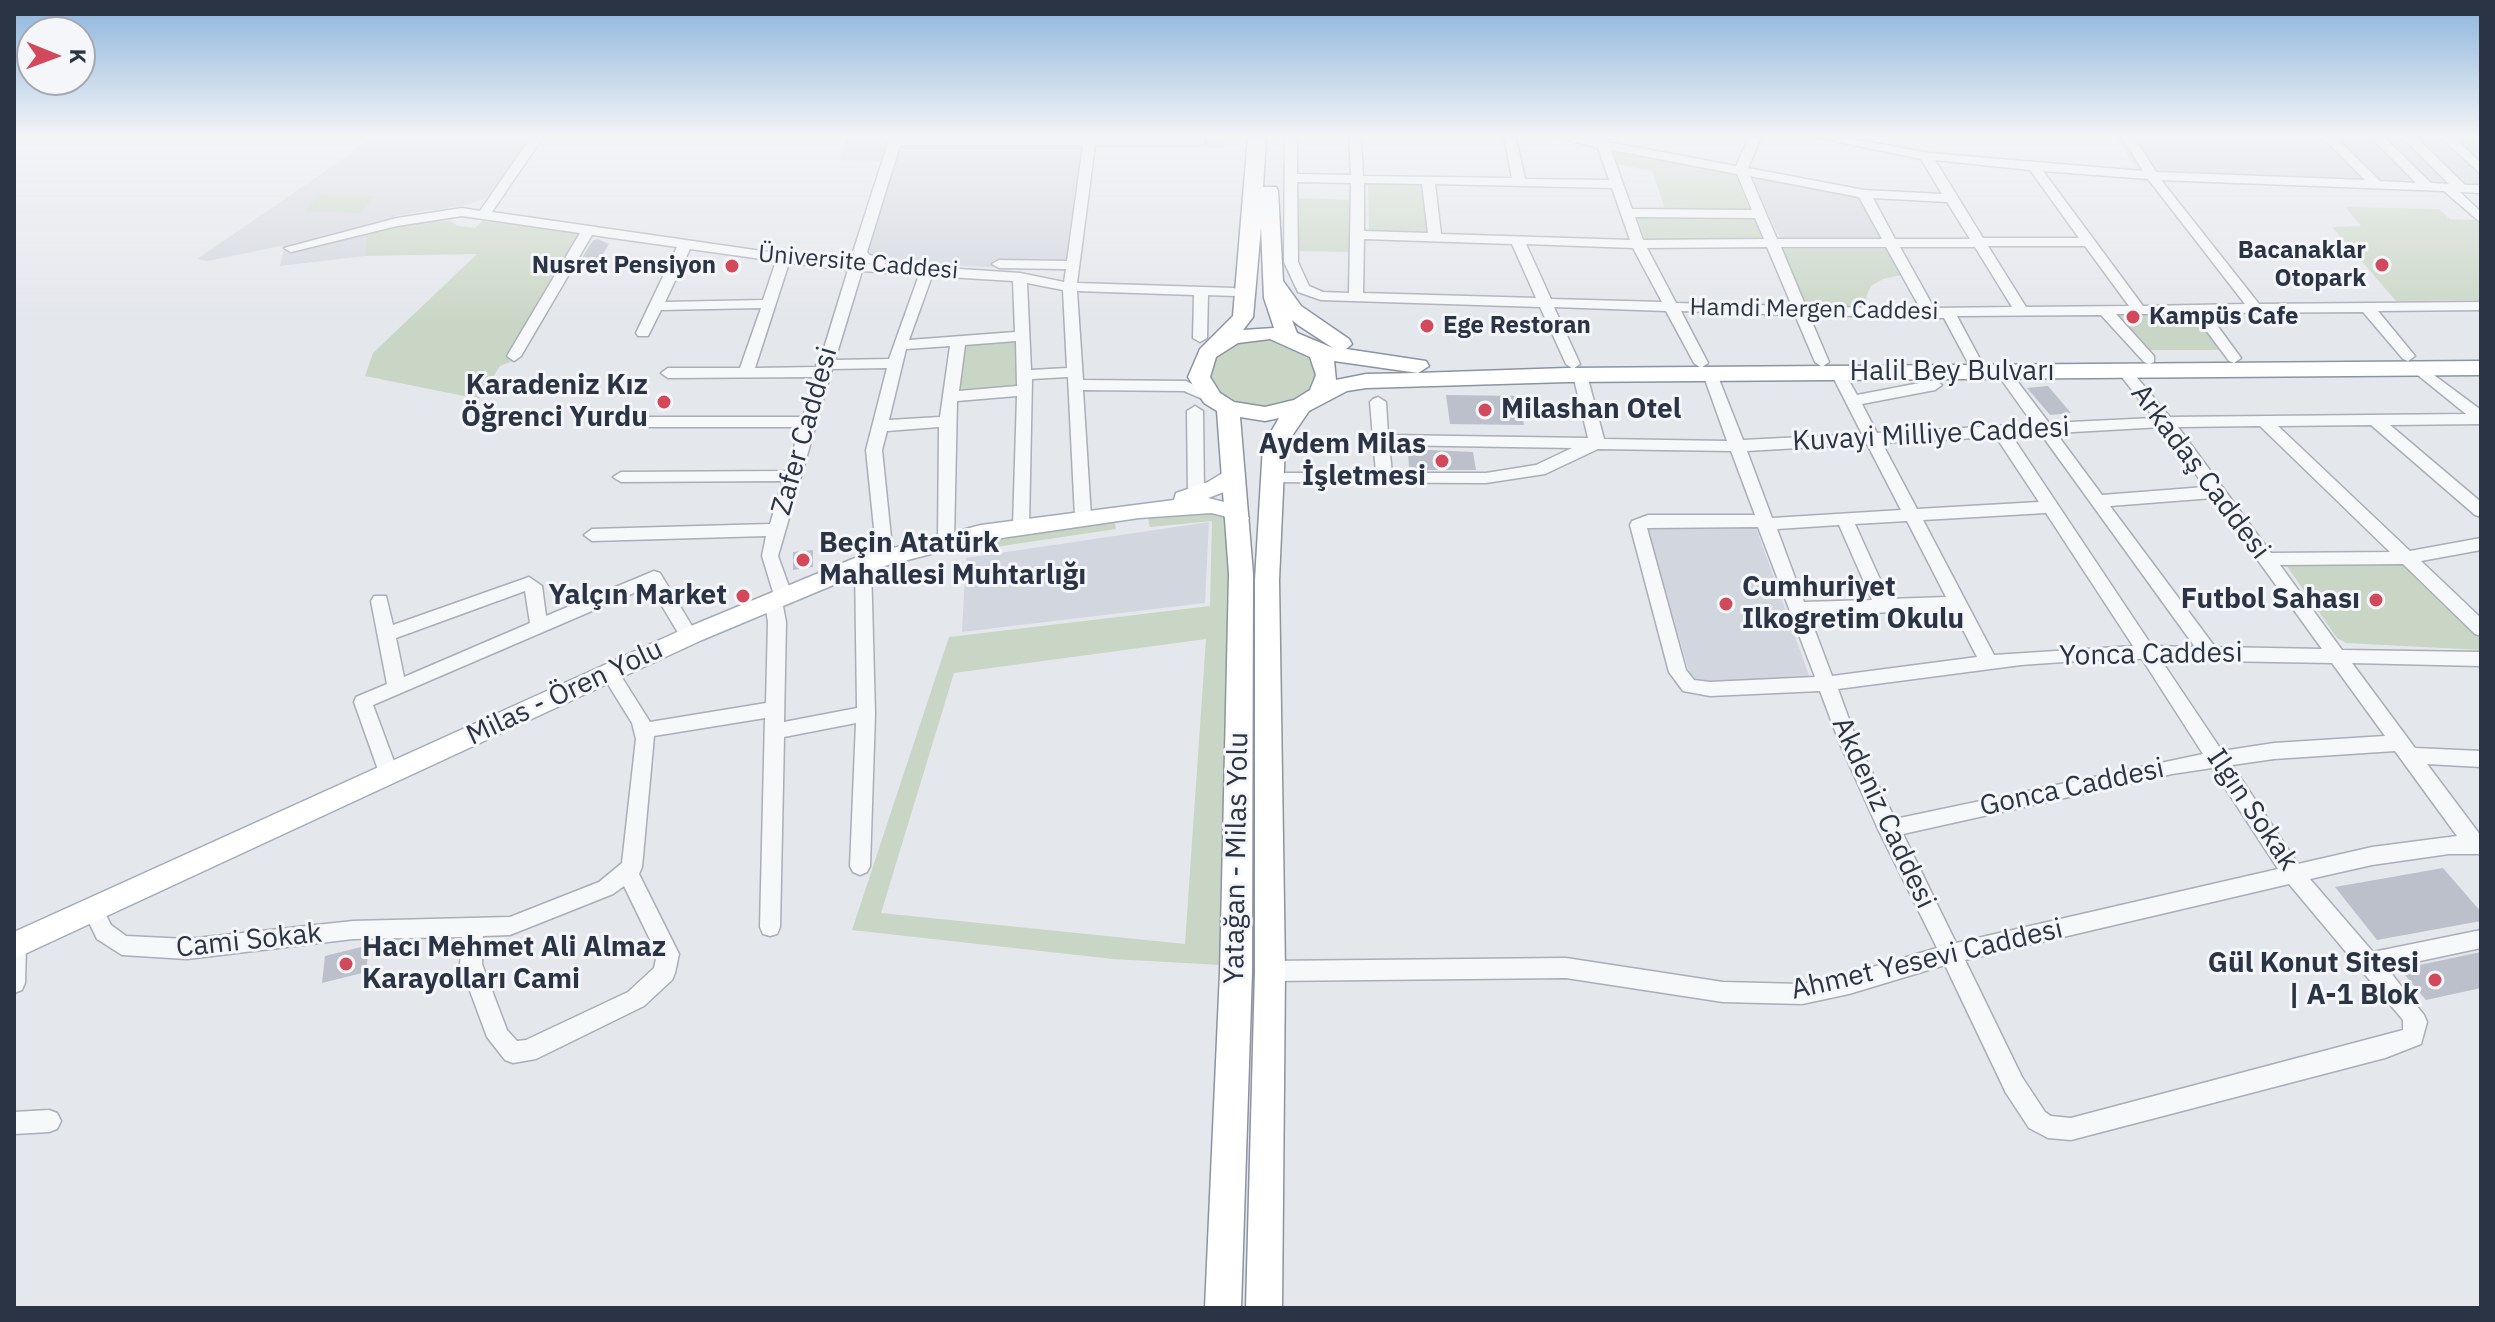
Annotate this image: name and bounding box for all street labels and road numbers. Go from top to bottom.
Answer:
street label: Üniversite Caddesi [757,240,959,286]
street label: Hamdi Mergen Caddesi [1689,293,1939,327]
street label: Zafer Caddesi [765,343,845,519]
street label: Halil Bey Bulvarı [1850,355,2054,389]
street label: Arkadaş Caddesi [2123,378,2277,566]
street label: Kuvayi Milliye Caddesi [1791,411,2071,459]
street label: Milas - Ören Yolu [462,633,668,753]
street label: Yonca Caddesi [2059,637,2243,673]
street label: Akdeniz Caddesi [1824,712,1942,914]
street label: Yatağan - Milas Yolu [1218,732,1256,984]
street label: Ilgın Sokak [2199,743,2305,877]
street label: Gonca Caddesi [1977,752,2167,824]
street label: Ahmet Yesevi Caddesi [1788,912,2066,1008]
street label: Cami Sokak [174,917,324,965]

